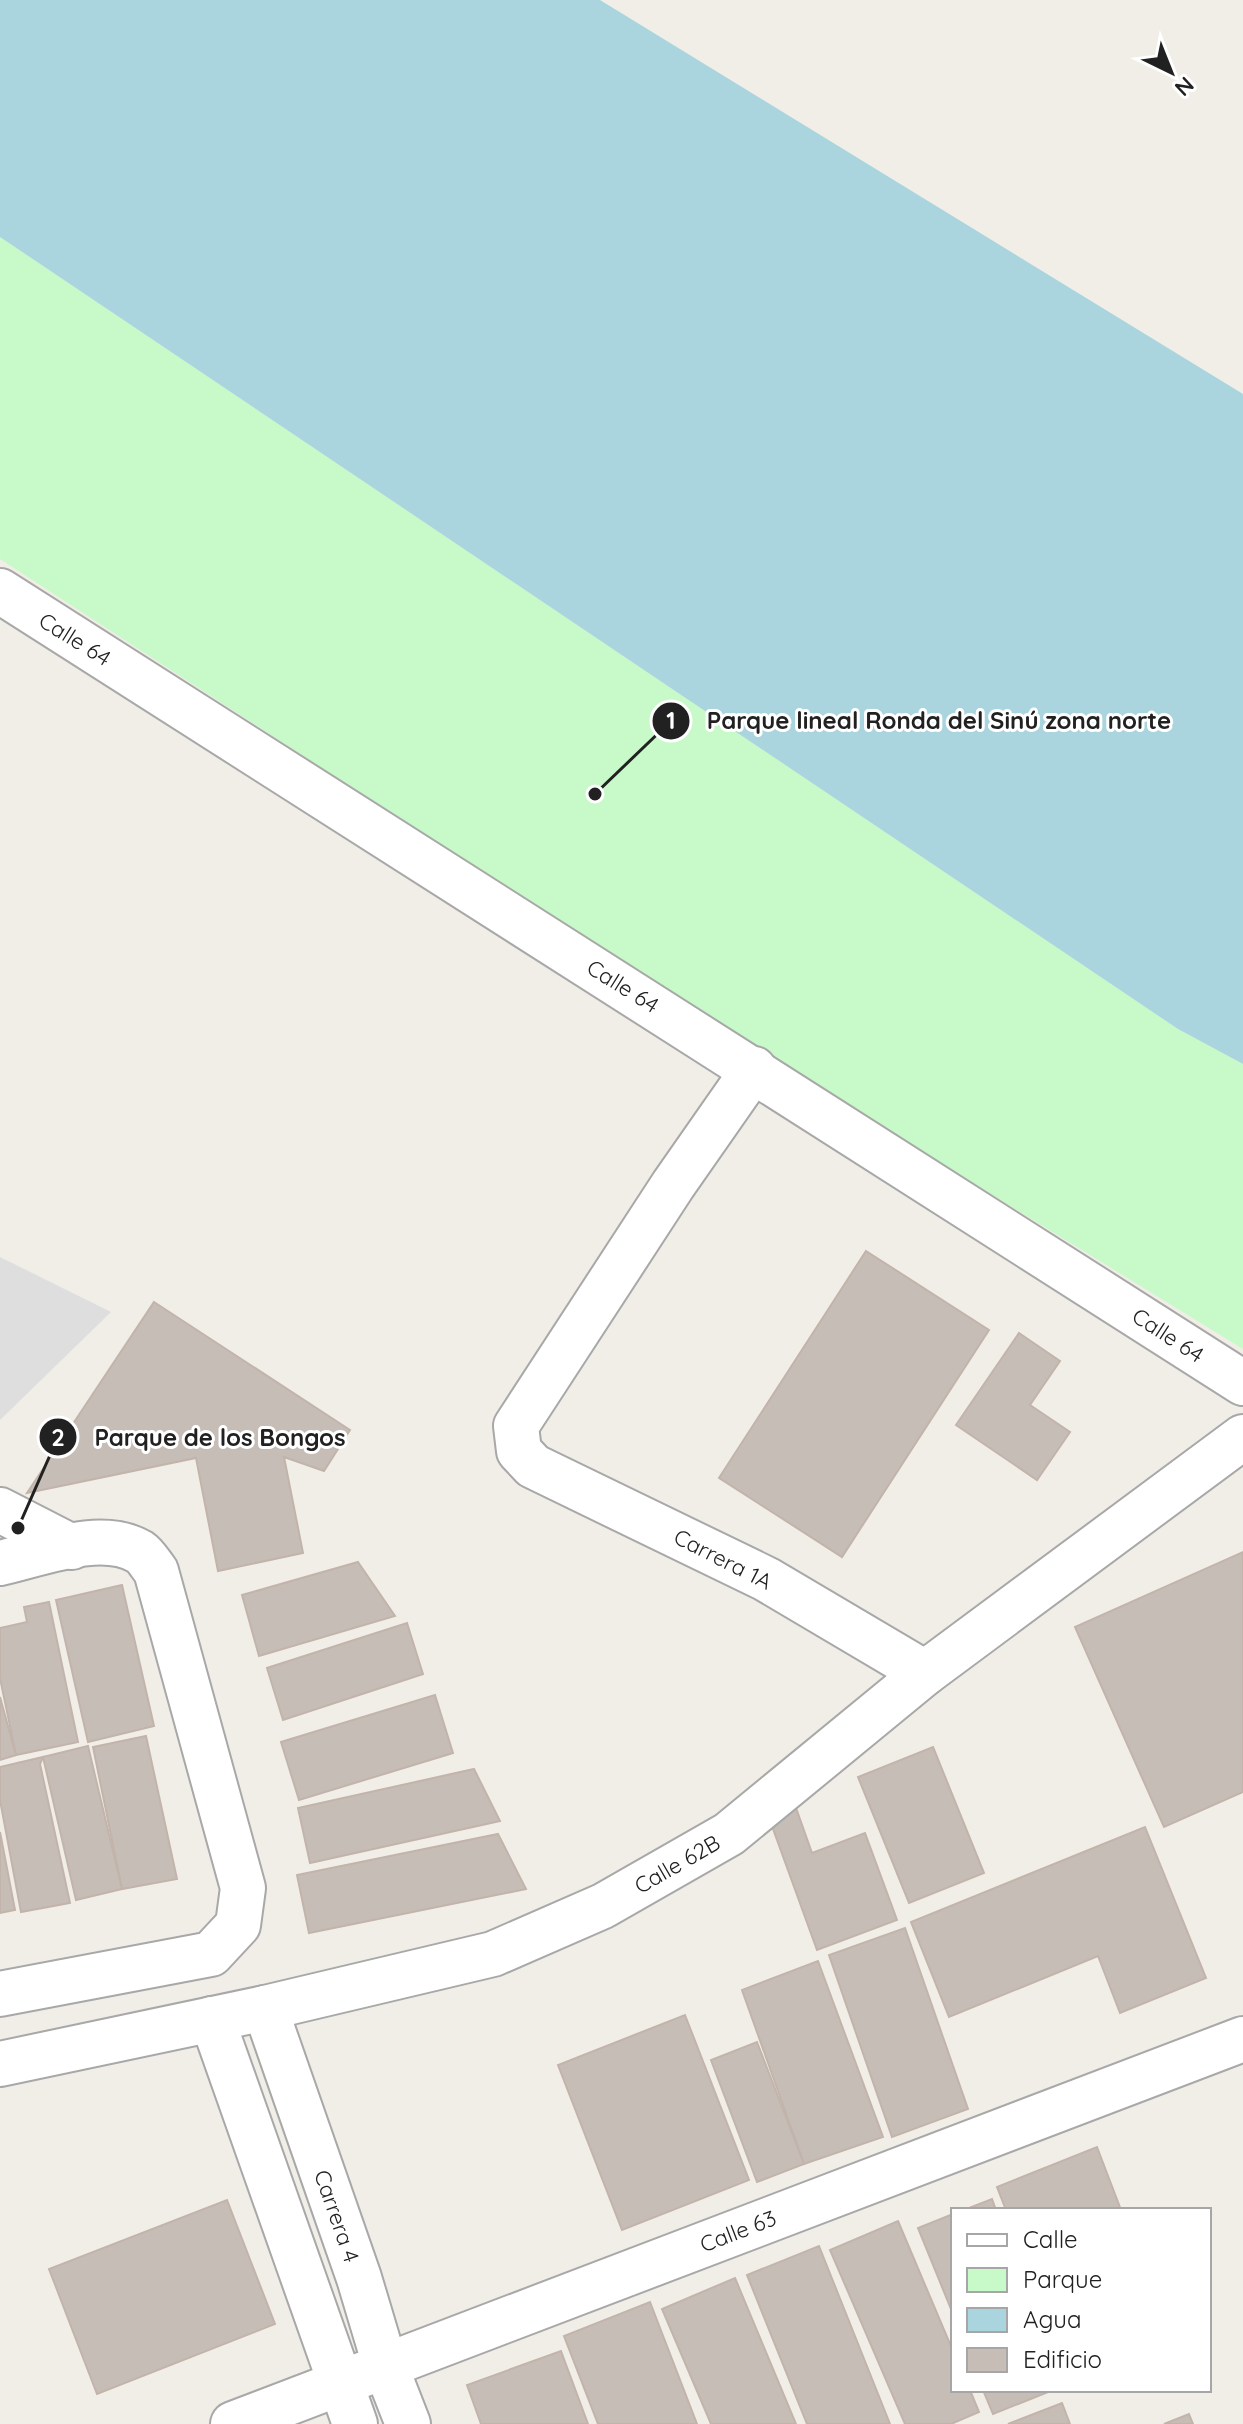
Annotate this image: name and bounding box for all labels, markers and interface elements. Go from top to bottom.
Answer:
north arrow [1131,32,1211,112]
text: N [1169,71,1200,102]
street label: Calle 64 [34,606,116,672]
callout: Parque lineal Ronda del Sinú zona norte [651,697,1187,745]
text: 1 [666,705,676,735]
text: Parque lineal Ronda del Sinú zona norte [707,705,1171,735]
street label: Calle 64 [582,953,664,1019]
street label: Calle 64 [1127,1302,1209,1368]
callout: Parque de los Bongos [38,1413,361,1461]
text: 2 [51,1422,65,1452]
text: Parque de los Bongos [94,1422,346,1452]
street label: Carrera 1A [669,1522,777,1596]
street label: Calle 62B [629,1828,725,1900]
street label: Carrera 4 [308,2166,366,2266]
street label: Calle 63 [696,2204,780,2258]
legend [951,2208,1211,2392]
text: Calle [1023,2224,1078,2254]
text: Parque [1023,2264,1102,2294]
text: Agua [1023,2304,1082,2334]
text: Edificio [1023,2344,1102,2374]

